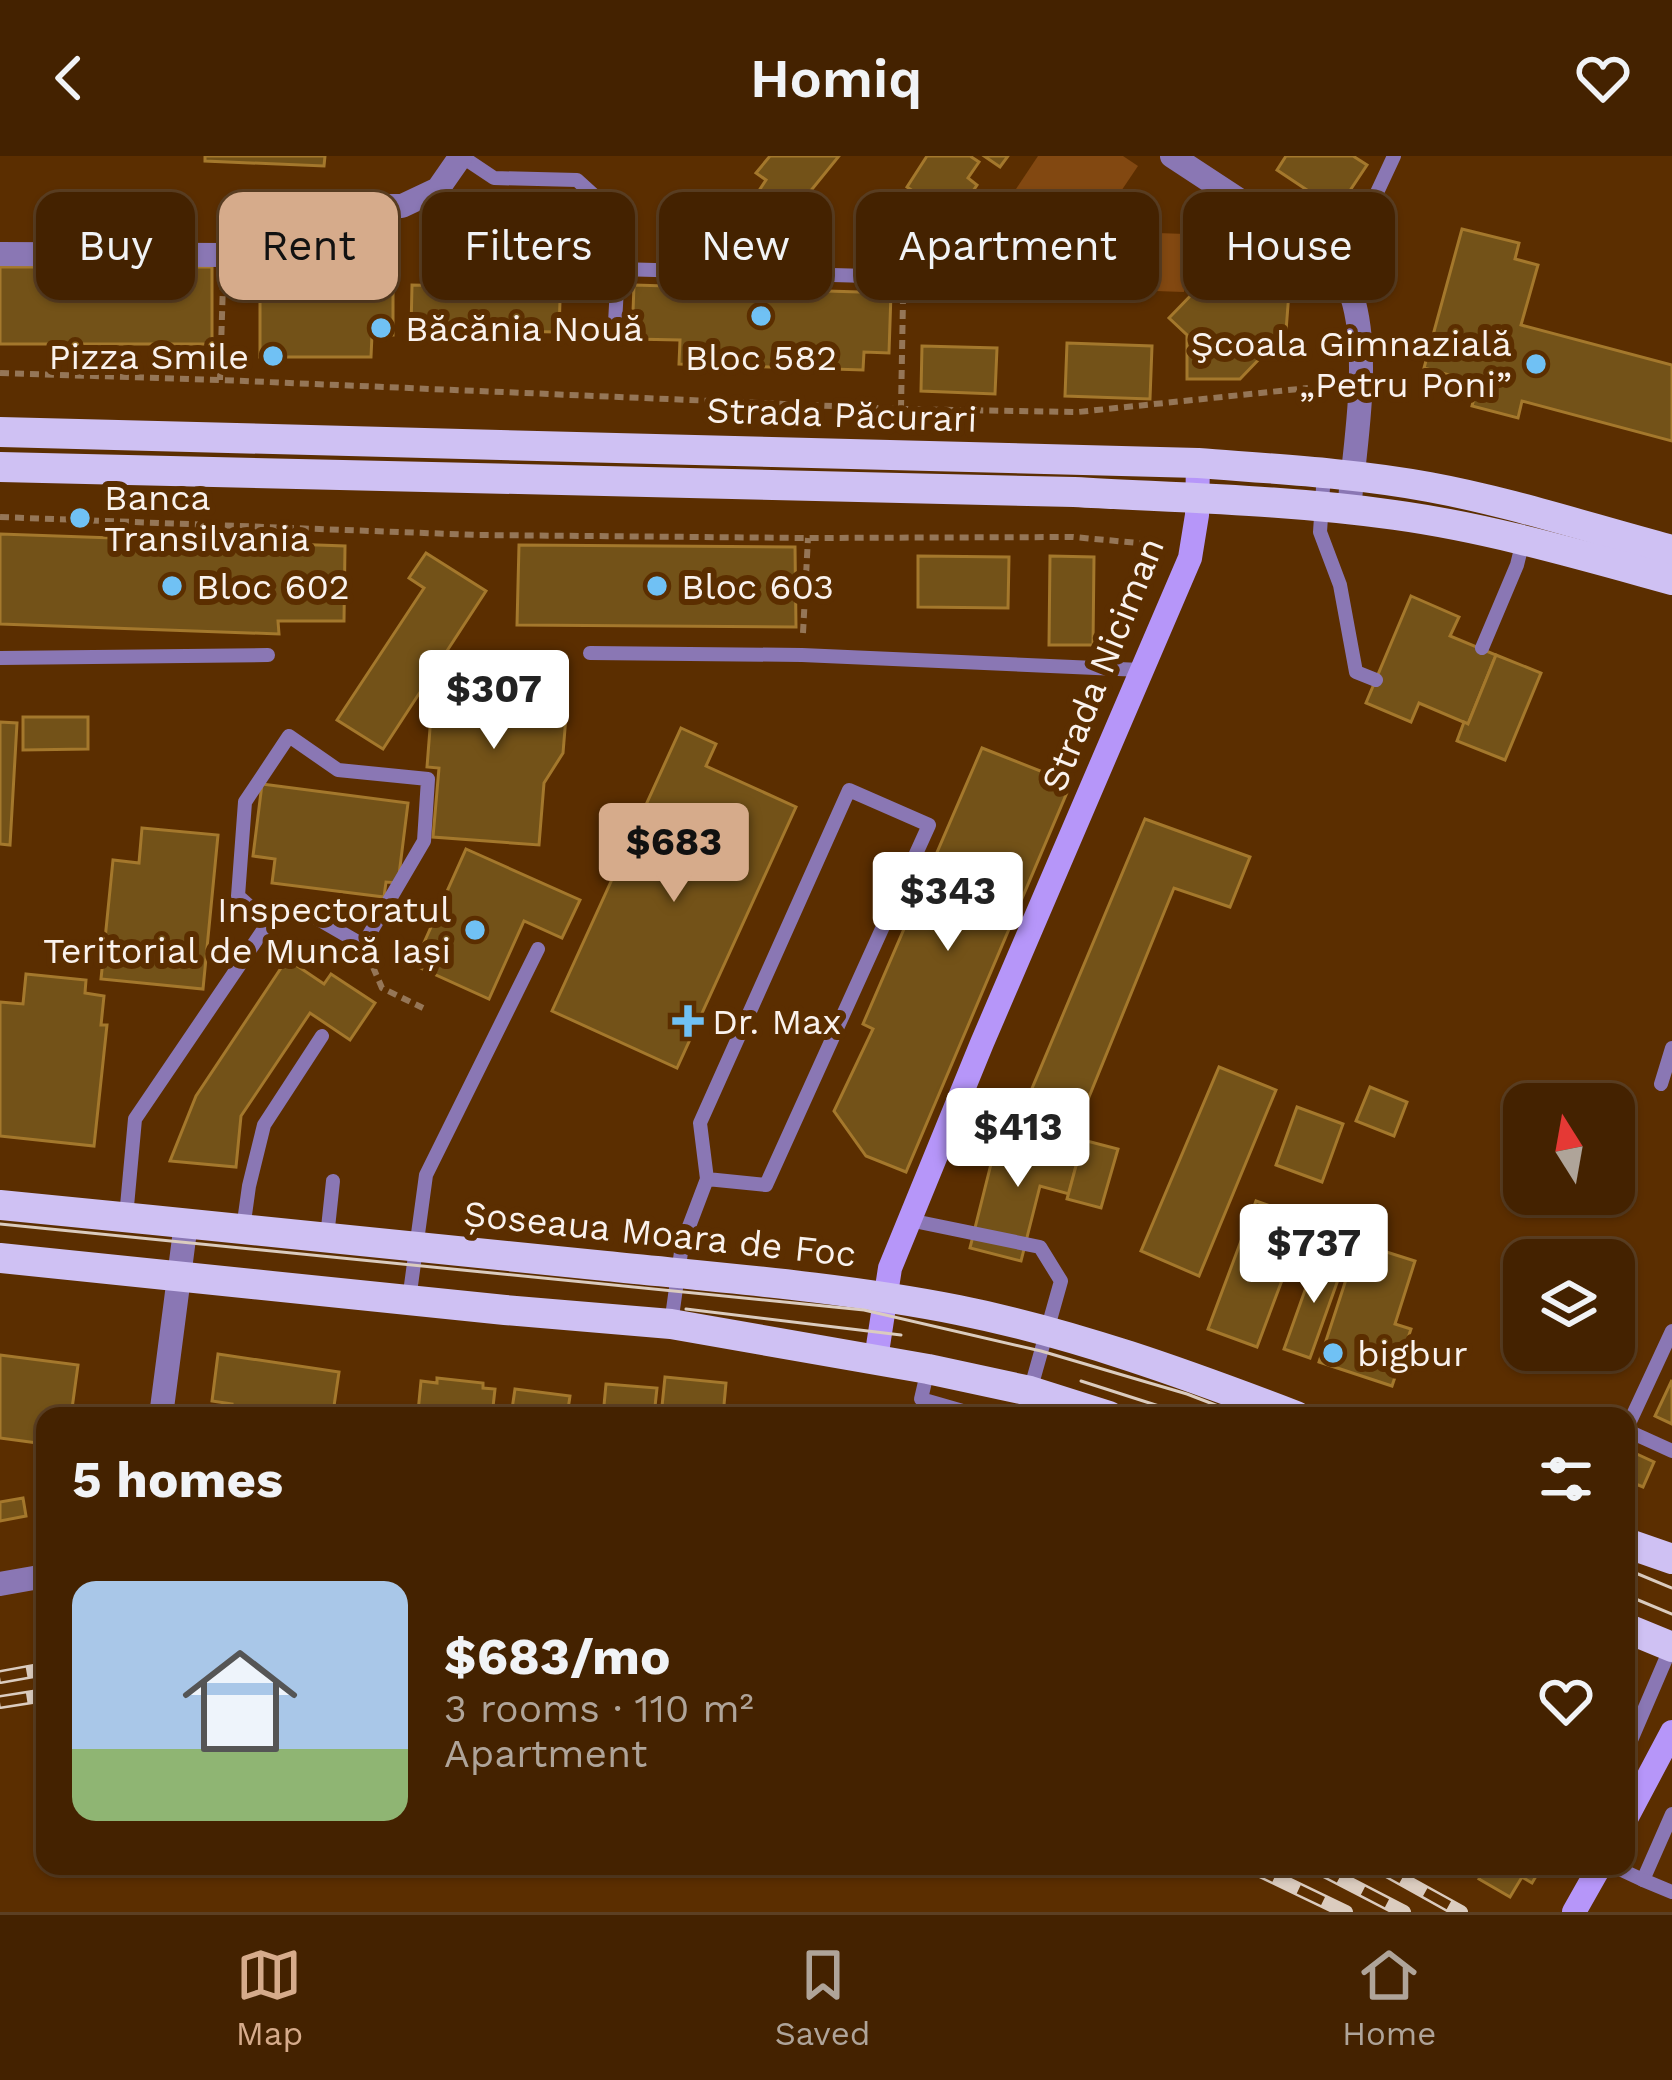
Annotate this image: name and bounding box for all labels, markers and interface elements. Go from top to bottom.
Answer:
icon: back [36,45,102,111]
icon: heart [1570,45,1636,111]
text: Homiq [750,47,922,110]
chip: Buy [36,192,195,300]
chip: Rent [219,192,398,300]
chip: Filters [422,192,635,300]
chip: New [659,192,832,300]
chip: Apartment [856,192,1159,300]
chip: House [1183,192,1395,300]
marker: Bloc 582 [748,303,774,329]
place label: Băcănia Nouă [405,308,643,350]
marker: Băcănia Nouă [368,315,394,341]
place label: Şcoala Gimnazială „Petru Poni” [1191,323,1512,406]
place label: Pizza Smile [49,336,249,378]
place label: Bloc 582 [685,337,837,379]
marker: Pizza Smile [260,343,286,369]
marker: Şcoala Gimnazială „Petru Poni” [1523,351,1549,377]
street label: Strada Păcurari [706,389,978,441]
place label: Banca Transilvania [104,477,310,560]
marker: Banca Transilvania [67,505,93,531]
street label: Strada Niciman [1033,531,1173,797]
place label: Bloc 602 [196,566,350,608]
place label: Bloc 603 [681,566,834,608]
marker: Bloc 602 [159,573,185,599]
marker: Bloc 603 [644,573,670,599]
pin: $307 [423,650,565,752]
text: $307 [446,666,542,711]
pin: $683 [603,803,745,905]
text: $683 [626,819,722,864]
pin: $343 [877,852,1019,954]
text: $343 [900,868,996,913]
place label: Inspectoratul Teritorial de Muncă Iași [43,889,451,972]
marker: Inspectoratul Teritorial de Muncă Iași [462,917,488,943]
place label: Dr. Max [712,1001,842,1043]
marker: Dr. Max [675,1008,701,1034]
north arrow [1503,1083,1635,1215]
map controls [1503,1083,1635,1371]
pin: $413 [947,1088,1089,1190]
text: $413 [973,1104,1063,1149]
street label: Șoseaua Moara de Foc [461,1192,858,1276]
pin: $737 [1243,1204,1385,1306]
text: $737 [1267,1220,1361,1265]
button: layers [1503,1239,1635,1371]
place label: bigbur [1357,1333,1468,1375]
marker: bigbur [1320,1340,1346,1366]
icon: filters [1533,1446,1599,1512]
text: 5 homes [72,1450,283,1509]
text: $683/mo [444,1627,671,1686]
icon: home [168,1629,312,1773]
icon: heart [1533,1668,1599,1734]
text: 3 rooms · 110 m² [444,1686,754,1731]
text: Apartment [444,1731,647,1776]
tab: Map [236,1942,303,2053]
tab: Saved [775,1942,870,2053]
tab: Home [1342,1942,1436,2053]

